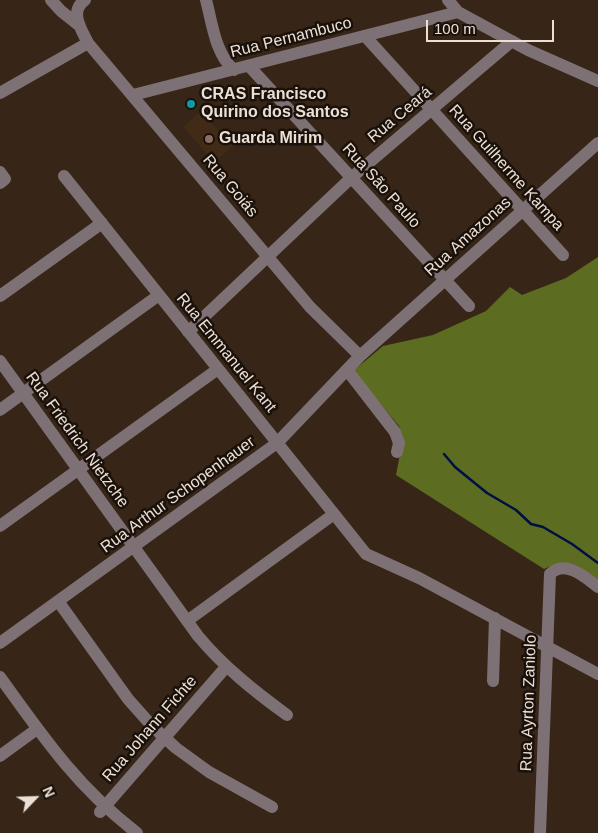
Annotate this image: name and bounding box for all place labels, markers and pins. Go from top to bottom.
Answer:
place label: CRAS Francisco Quirino dos Santos [201,85,349,123]
marker: CRAS Francisco Quirino dos Santos [185,98,197,110]
place label: Guarda Mirim [219,129,322,149]
marker: Guarda Mirim [203,133,215,145]

